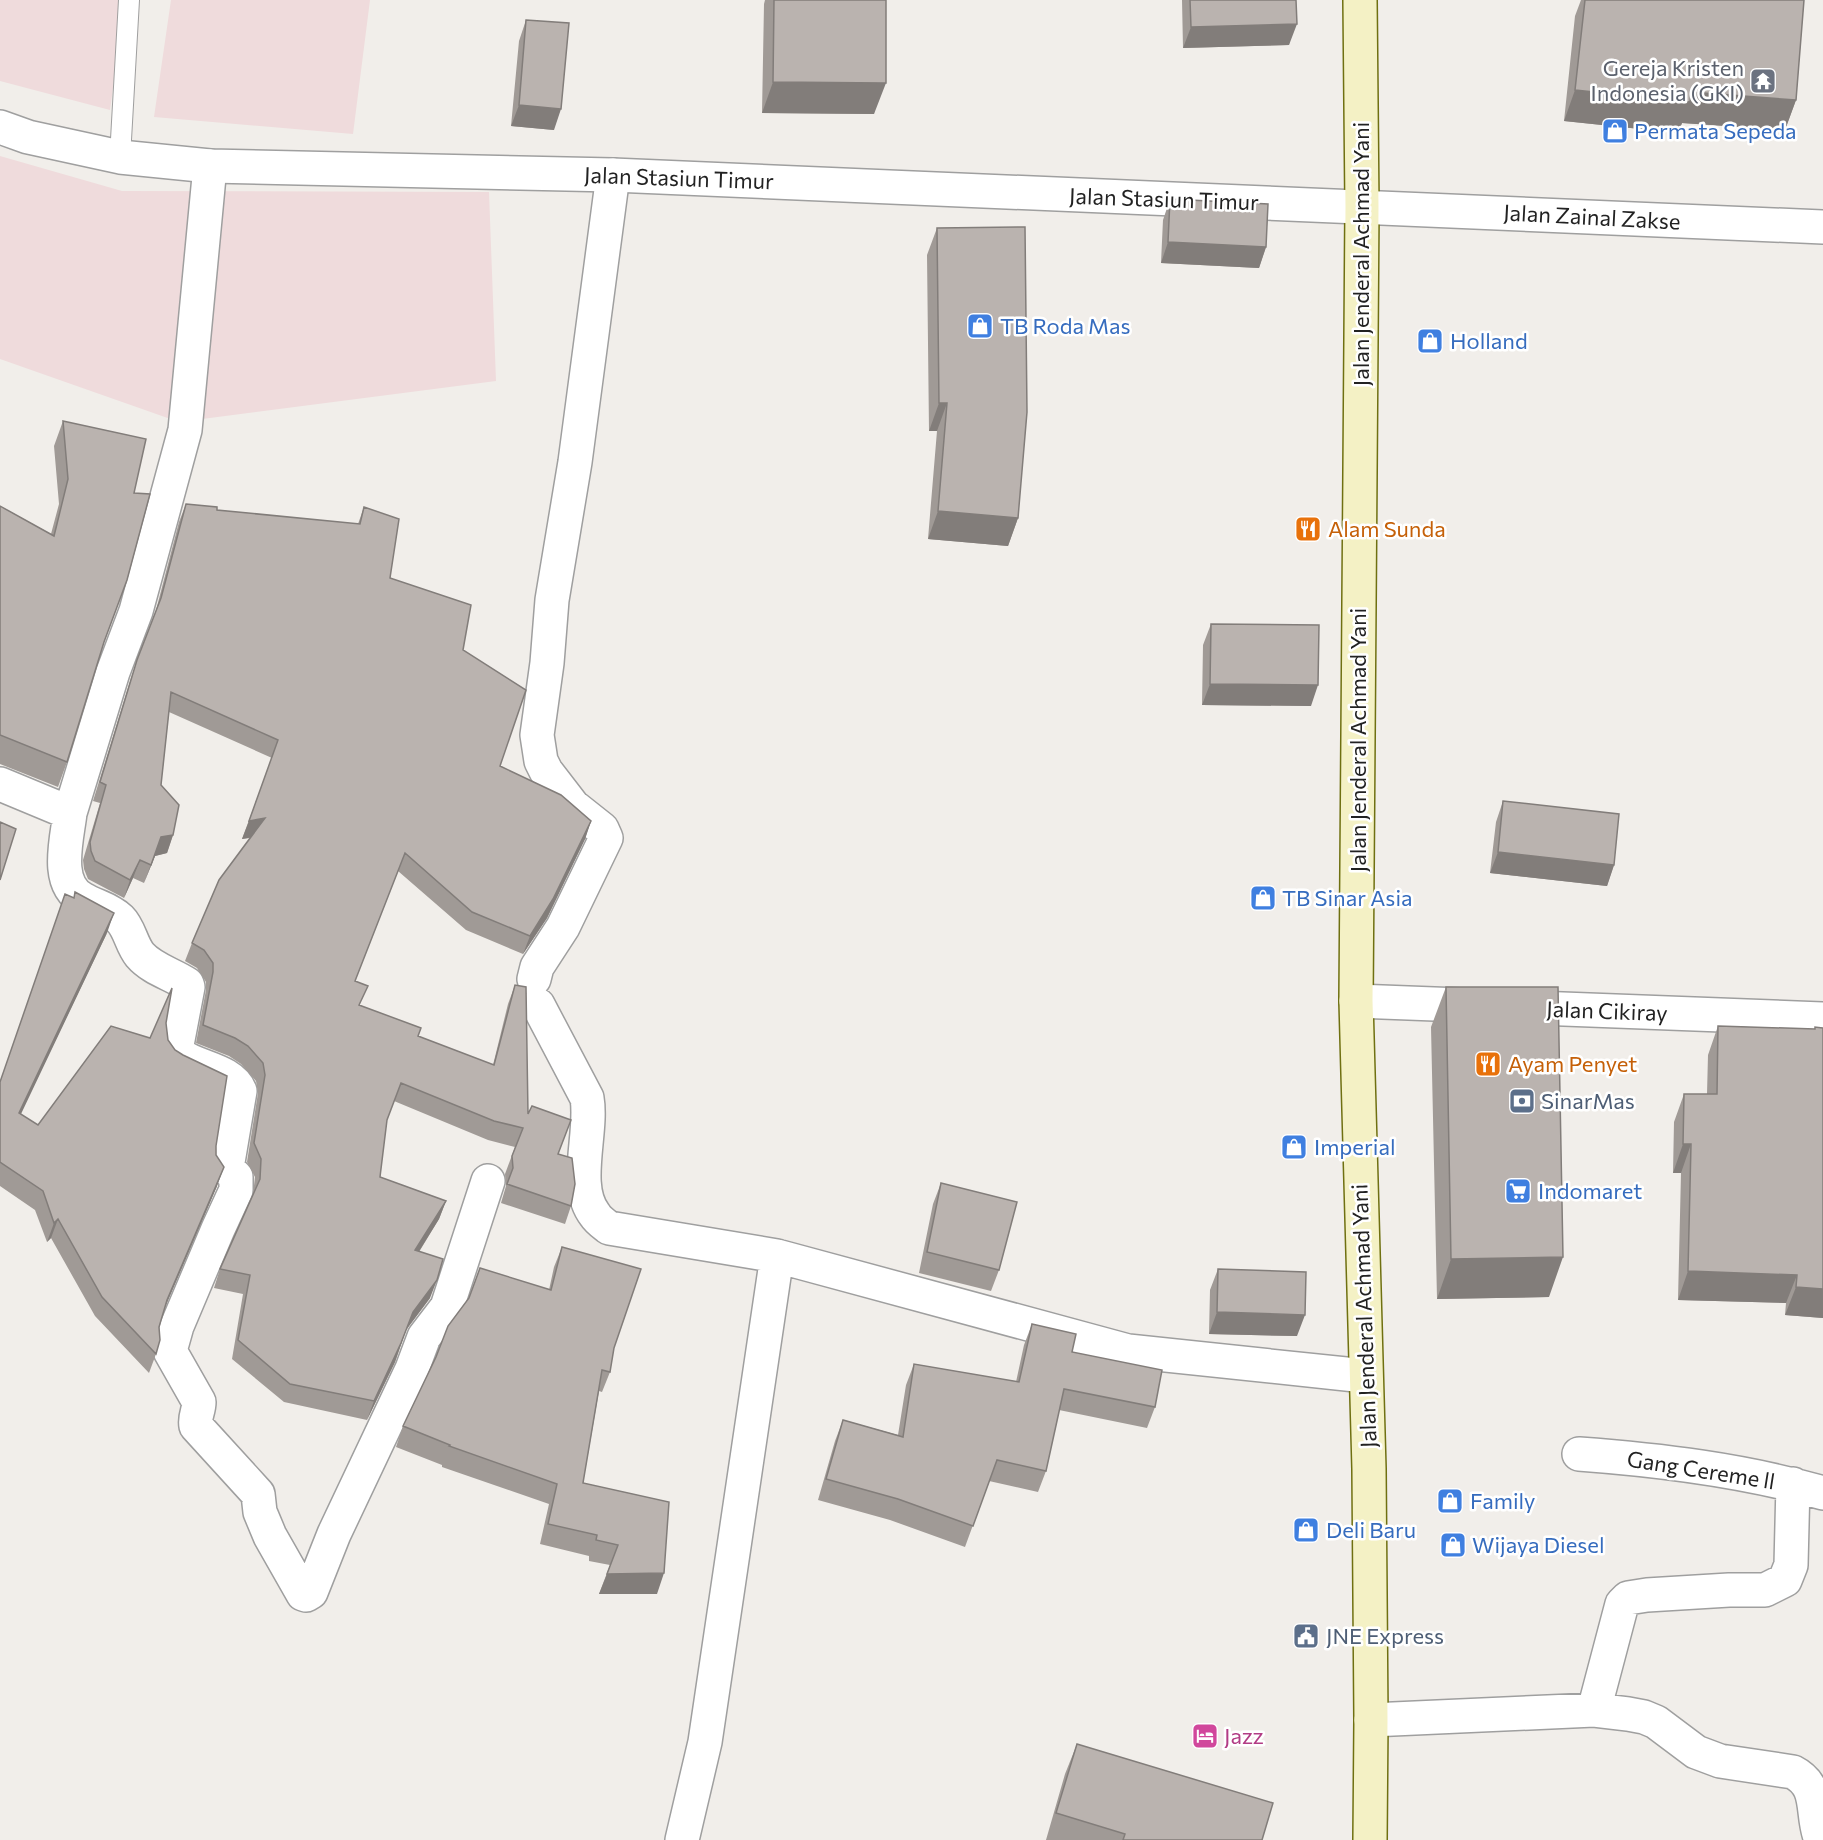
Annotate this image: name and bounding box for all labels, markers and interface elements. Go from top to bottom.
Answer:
place label: Gereja Kristen Indonesia (GKI) [1591,54,1744,106]
temple icon: Gereja Kristen Indonesia (GKI) [1748,66,1778,96]
shop icon: Permata Sepeda [1600,116,1630,146]
place label: Permata Sepeda [1634,117,1797,144]
street label: Jalan Jenderal Achmad Yani [1347,122,1374,386]
street label: Jalan Stasiun Timur [584,161,775,194]
street label: Jalan Stasiun Timur [1069,182,1260,215]
street label: Jalan Zainal Zakse [1503,198,1681,235]
shop icon: TB Roda Mas [965,311,995,341]
place label: TB Roda Mas [1000,312,1130,339]
shop icon: Holland [1415,326,1445,356]
place label: Holland [1450,327,1528,354]
restaurant icon: Alam Sunda [1293,514,1323,544]
place label: Alam Sunda [1328,515,1446,542]
street label: Jalan Jenderal Achmad Yani [1344,608,1371,872]
shop icon: TB Sinar Asia [1248,883,1278,913]
place label: TB Sinar Asia [1282,884,1413,911]
street label: Jalan Cikiray [1546,995,1668,1026]
restaurant icon: Ayam Penyet [1473,1049,1503,1079]
place label: Ayam Penyet [1508,1050,1637,1077]
bank icon: SinarMas [1507,1086,1537,1116]
place label: SinarMas [1541,1087,1635,1114]
shop icon: Imperial [1279,1132,1309,1162]
place label: Imperial [1314,1133,1396,1160]
supermarket icon: Indomaret [1503,1176,1533,1206]
place label: Indomaret [1538,1177,1642,1204]
street label: Jalan Jenderal Achmad Yani [1345,1183,1382,1449]
street label: Gang Cereme ll [1625,1444,1777,1495]
shop icon: Family [1435,1486,1465,1516]
place label: Family [1470,1487,1536,1514]
shop icon: Deli Baru [1291,1515,1321,1545]
place label: Deli Baru [1326,1516,1416,1543]
shop icon: Wijaya Diesel [1438,1530,1468,1560]
place label: Wijaya Diesel [1472,1531,1605,1558]
public building icon: JNE Express [1291,1621,1321,1651]
place label: JNE Express [1326,1622,1444,1649]
hotel icon: Jazz [1190,1721,1220,1751]
place label: Jazz [1224,1722,1264,1749]

